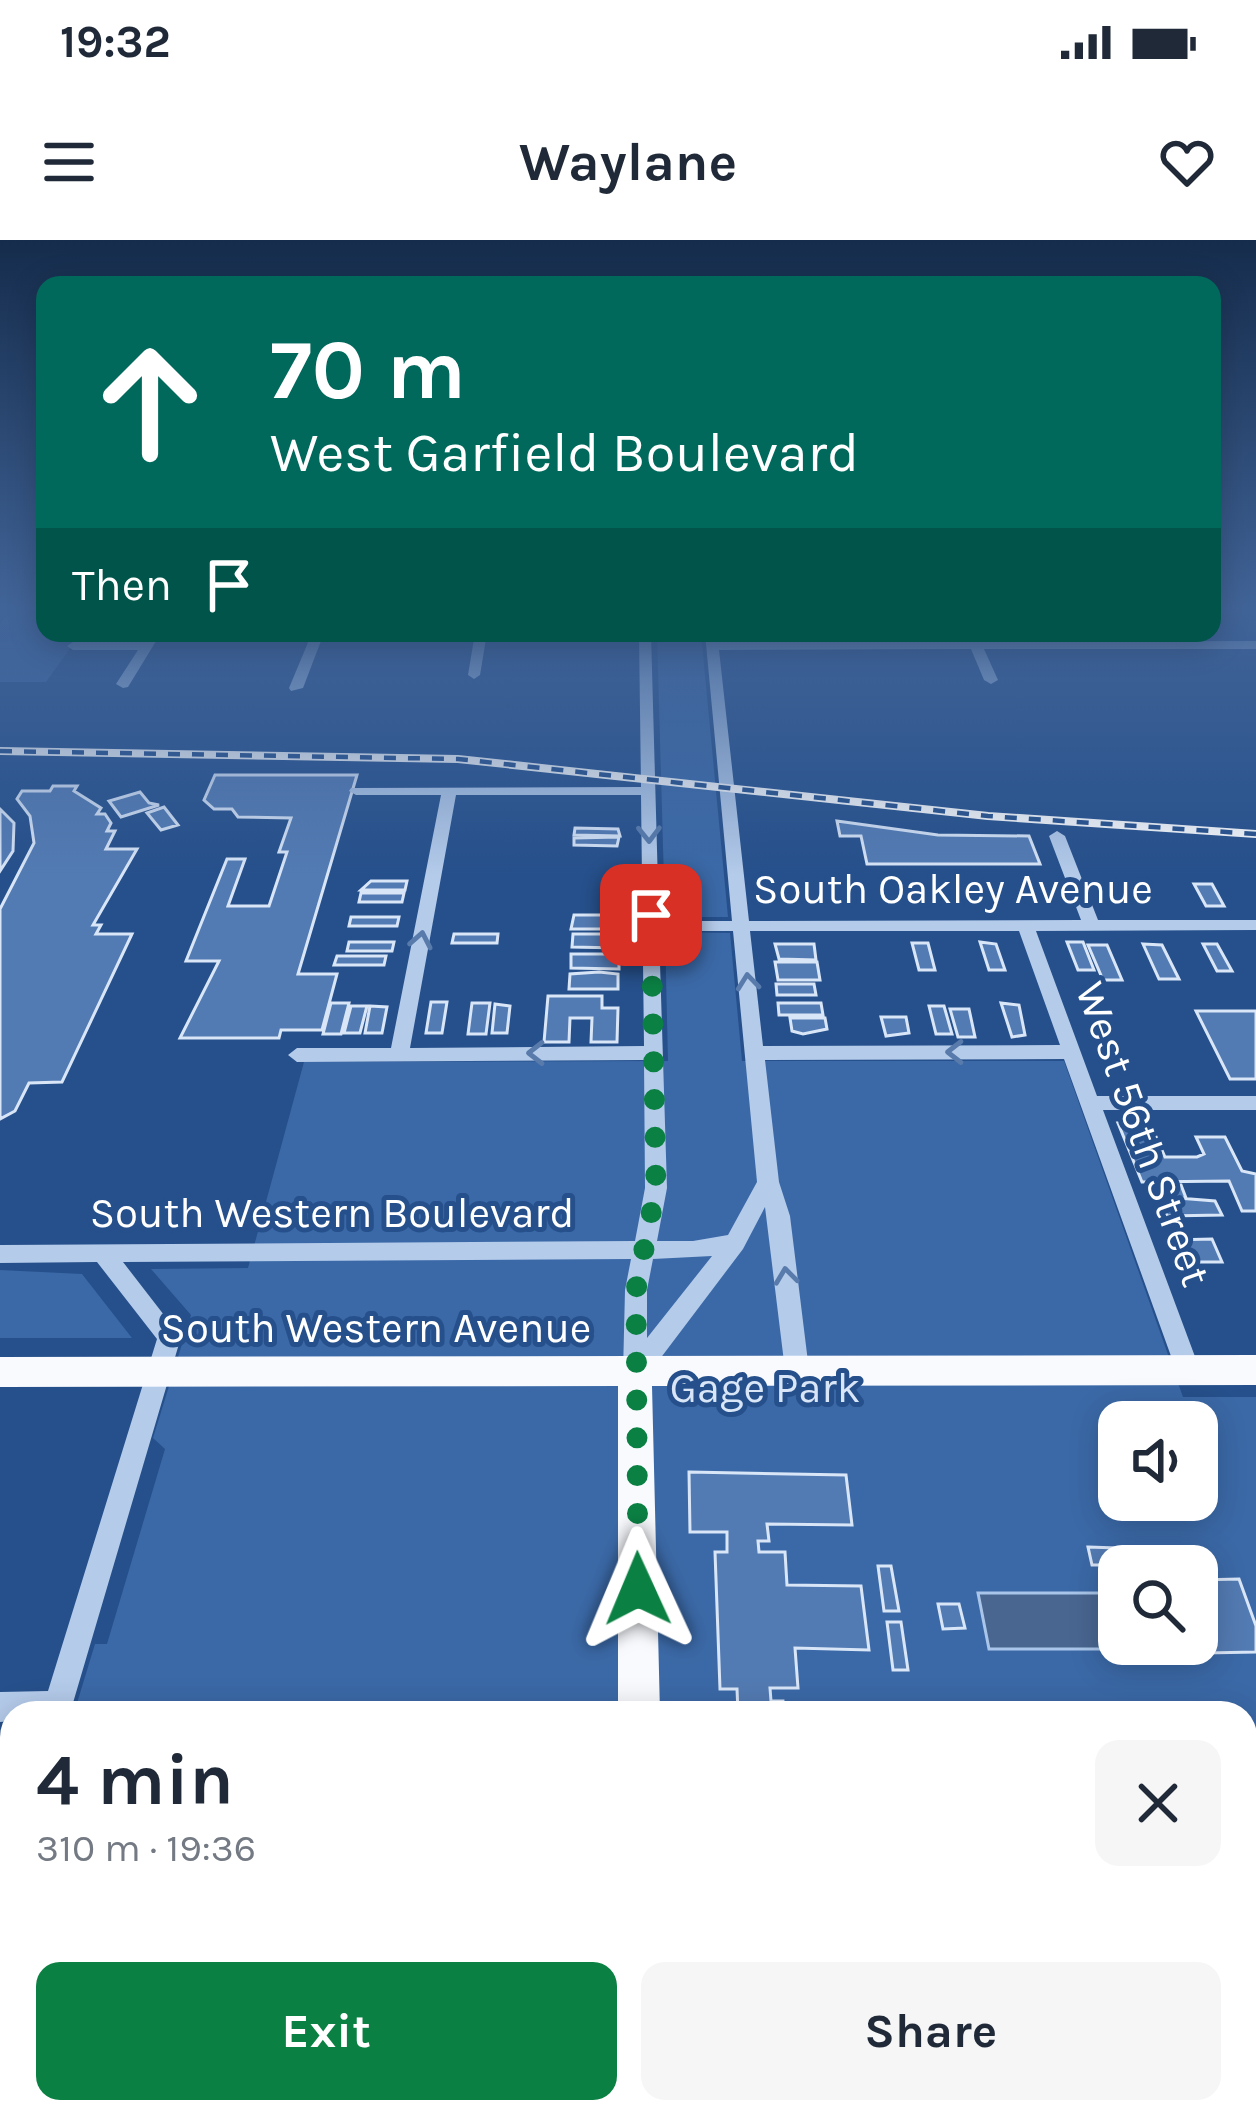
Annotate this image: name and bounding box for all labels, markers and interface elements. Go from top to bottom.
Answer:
text: 19:32 [60,16,171,68]
icon: menu [36,129,102,195]
icon: heart [1154,129,1220,195]
text: Waylane [519,130,737,194]
text: 70 m [270,321,466,419]
icon: ahead [72,324,228,480]
text: West Garfield Boulevard [270,421,859,485]
icon: arrive [196,552,262,618]
text: Then [72,559,172,611]
one-way arrow [636,825,662,844]
pin [600,864,702,966]
street label: South Oakley Avenue [753,864,1153,914]
icon: arrive [618,882,684,948]
one-way arrow [407,930,433,950]
one-way arrow [735,972,761,992]
street label: West 56th Street [1065,975,1221,1293]
one-way arrow [945,1039,963,1065]
one-way arrow [526,1040,545,1066]
street label: South Western Boulevard [90,1188,574,1238]
one-way arrow [773,1266,799,1285]
street label: South Western Avenue [161,1303,591,1353]
park label: Gage Park [670,1363,860,1413]
map controls [1098,1401,1218,1665]
button: sound [1098,1401,1218,1521]
position arrow [575,1526,701,1652]
button: search [1098,1545,1218,1665]
text: 4 min [36,1738,234,1822]
button: close [1095,1740,1221,1866]
text: 310 m · 19:36 [36,1825,256,1871]
button: Exit [36,1962,617,2100]
button: Share [641,1962,1221,2100]

